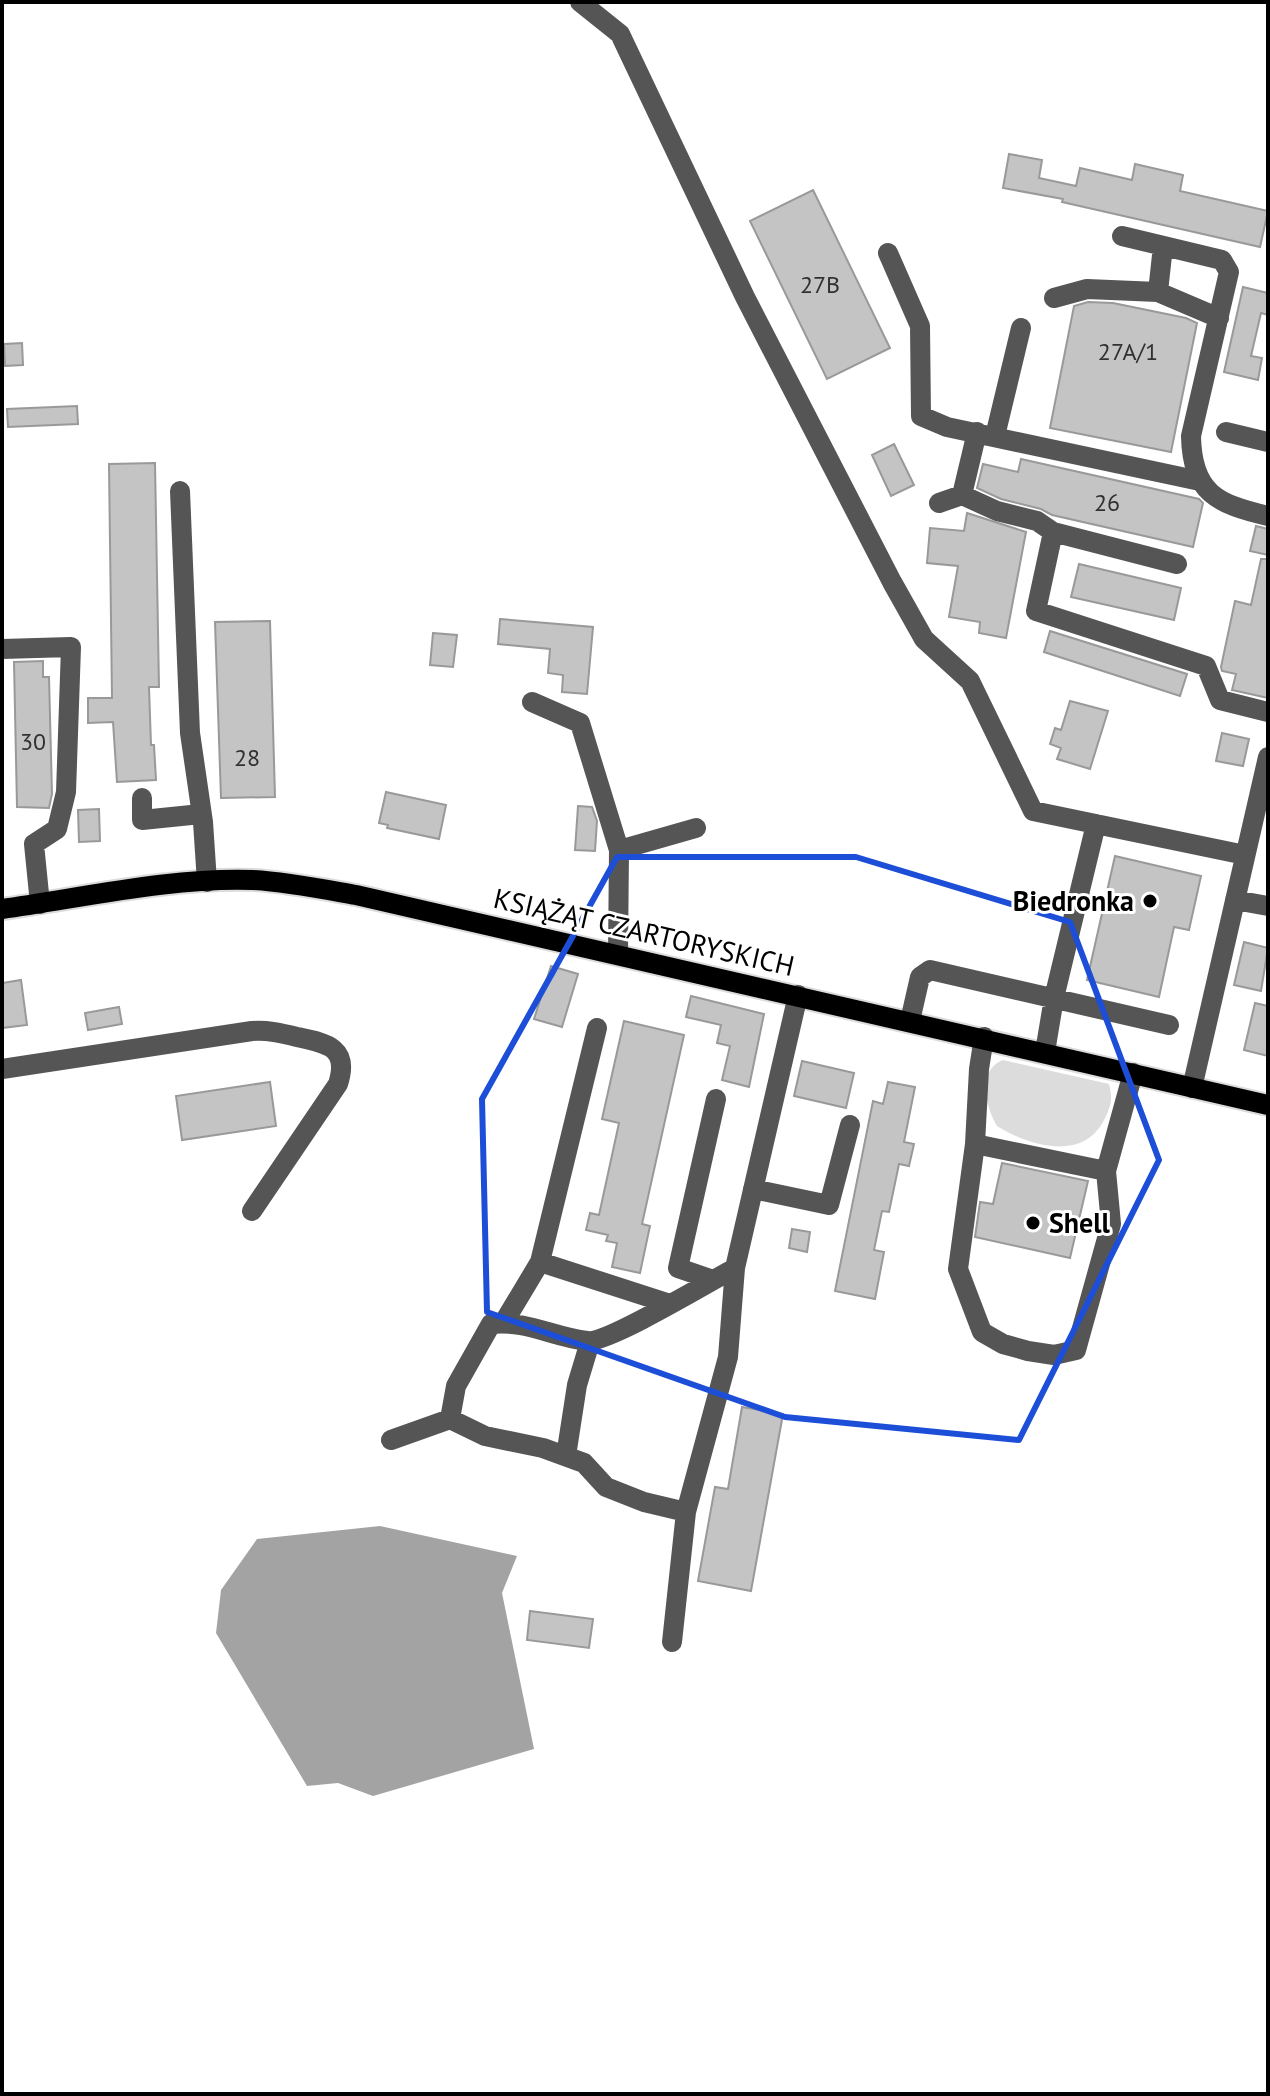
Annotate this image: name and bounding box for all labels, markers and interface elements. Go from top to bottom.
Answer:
house number: 27B [800,269,840,300]
house number: 27A/1 [1098,336,1158,367]
house number: 26 [1094,487,1120,518]
house number: 30 [20,726,46,757]
house number: 28 [234,742,260,773]
street label: KSIĄŻĄT CZARTORYSKICH [490,879,798,984]
place label: Biedronka [1013,882,1134,919]
marker: Biedronka [1141,892,1159,910]
place label: Shell [1049,1204,1111,1241]
marker: Shell [1024,1214,1042,1232]

